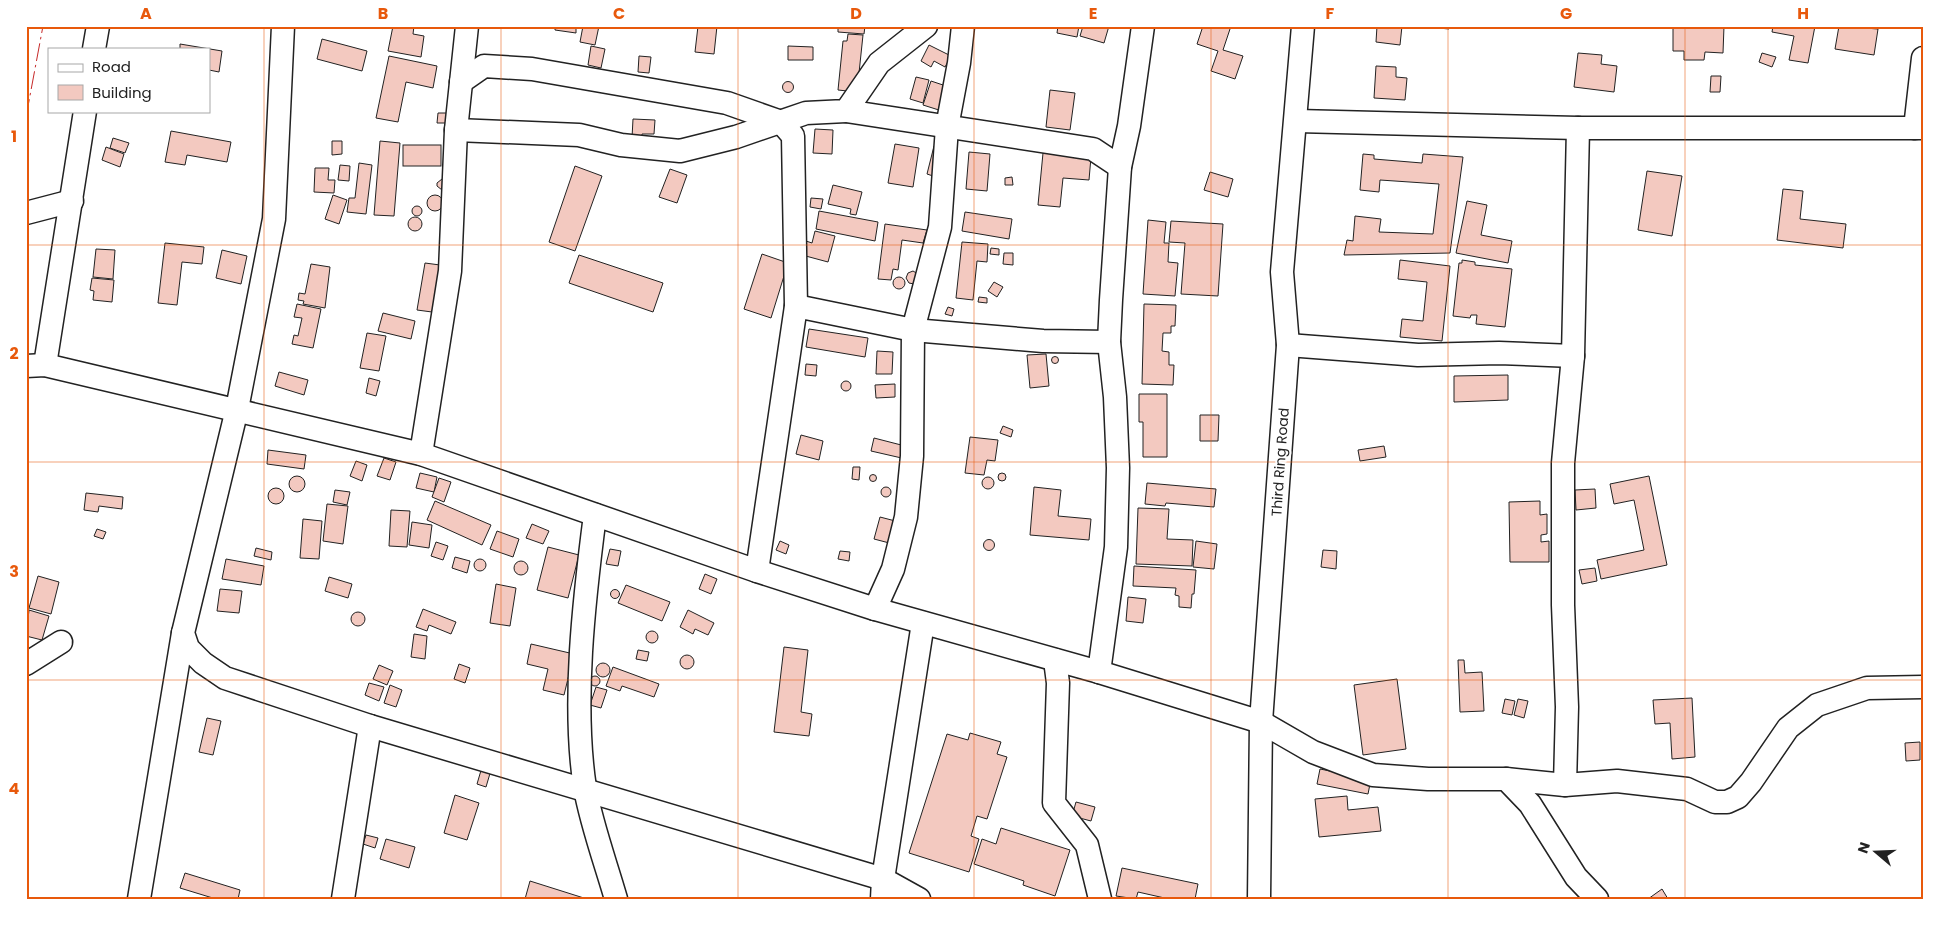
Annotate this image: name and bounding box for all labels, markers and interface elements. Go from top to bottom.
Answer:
text: A [140,2,152,25]
text: B [378,2,388,25]
text: C [613,2,625,25]
text: D [850,2,862,25]
text: E [1089,2,1097,25]
text: F [1326,2,1335,25]
text: G [1560,2,1572,25]
text: H [1797,2,1809,25]
legend [48,48,210,112]
text: Road [92,56,131,77]
text: Building [92,82,152,103]
text: 1 [11,125,17,148]
text: 2 [9,342,19,365]
street label: Third Ring Road [1266,407,1294,517]
text: 3 [9,560,19,583]
text: 4 [9,777,20,800]
north arrow [1852,828,1902,878]
text: N [1853,840,1875,856]

